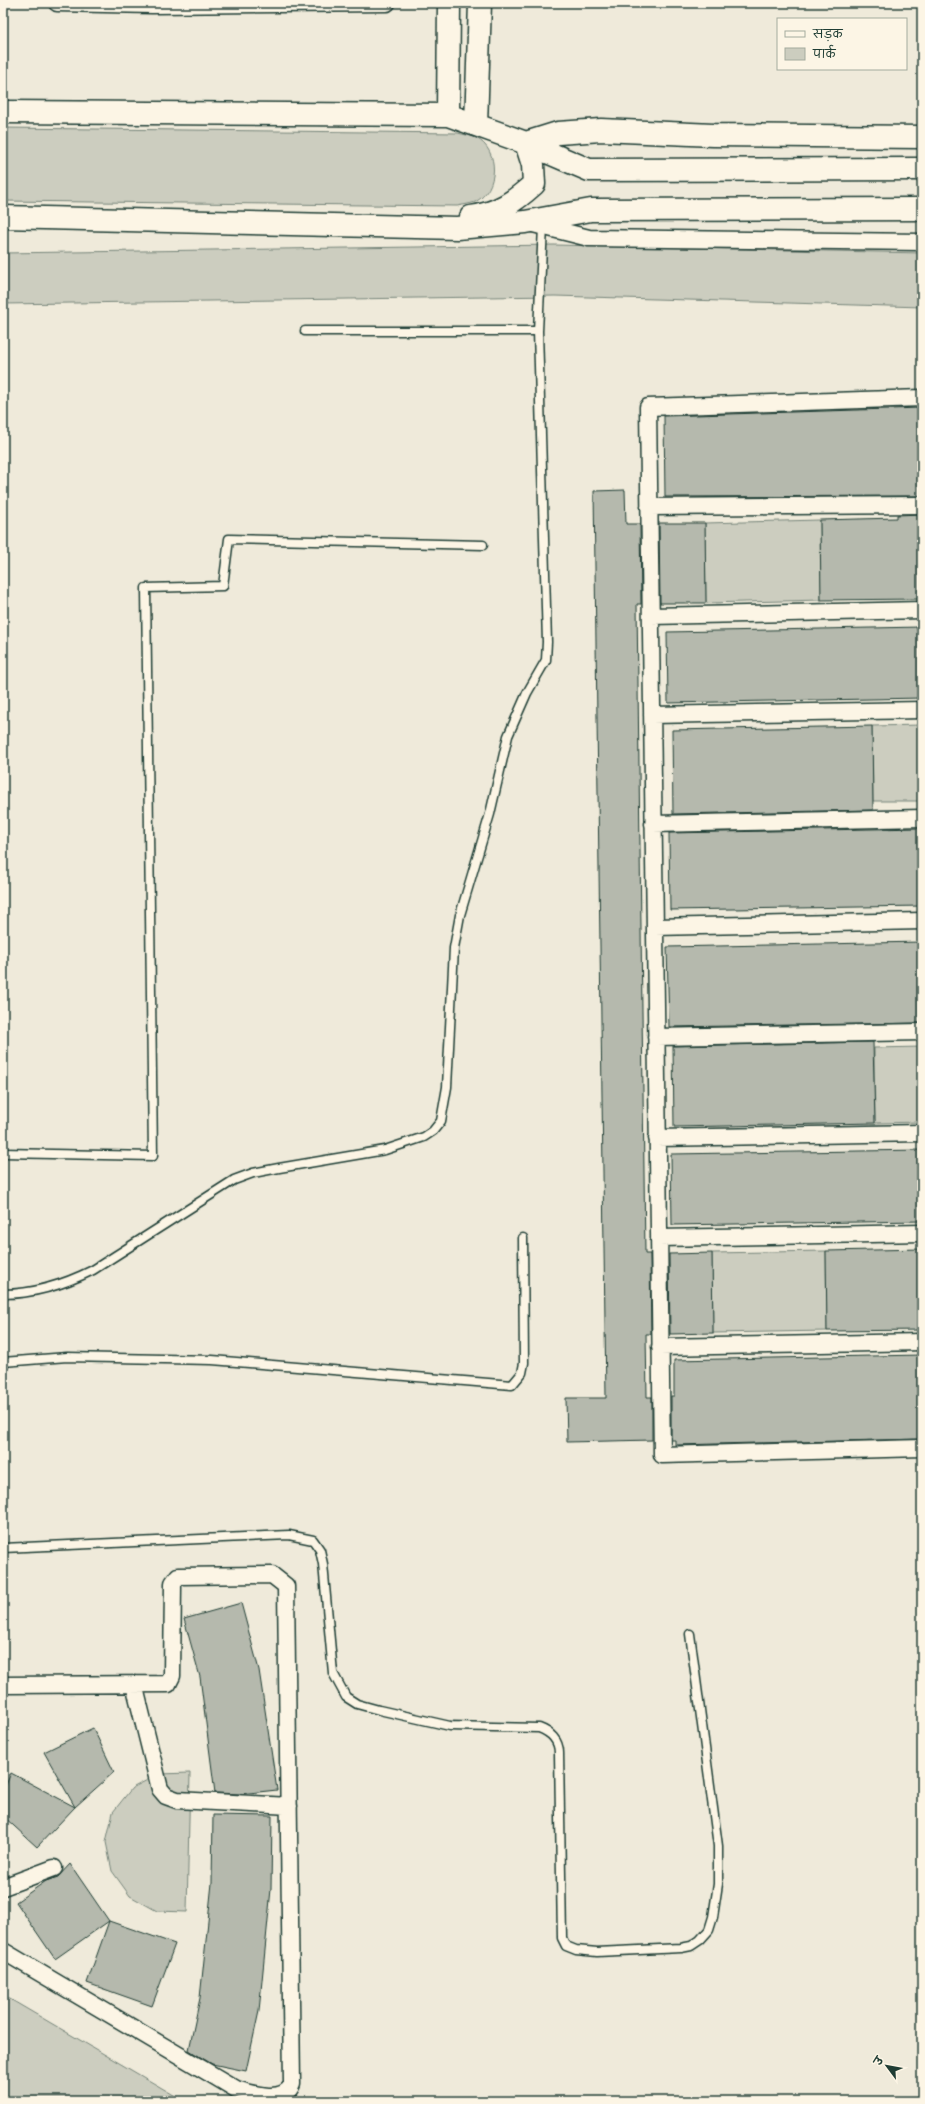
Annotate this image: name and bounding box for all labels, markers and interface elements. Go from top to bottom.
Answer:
legend [777,18,907,70]
text: सड़क [812,27,844,42]
text: पार्क [812,44,837,62]
north arrow [867,2046,907,2086]
text: उ [871,2053,887,2068]

